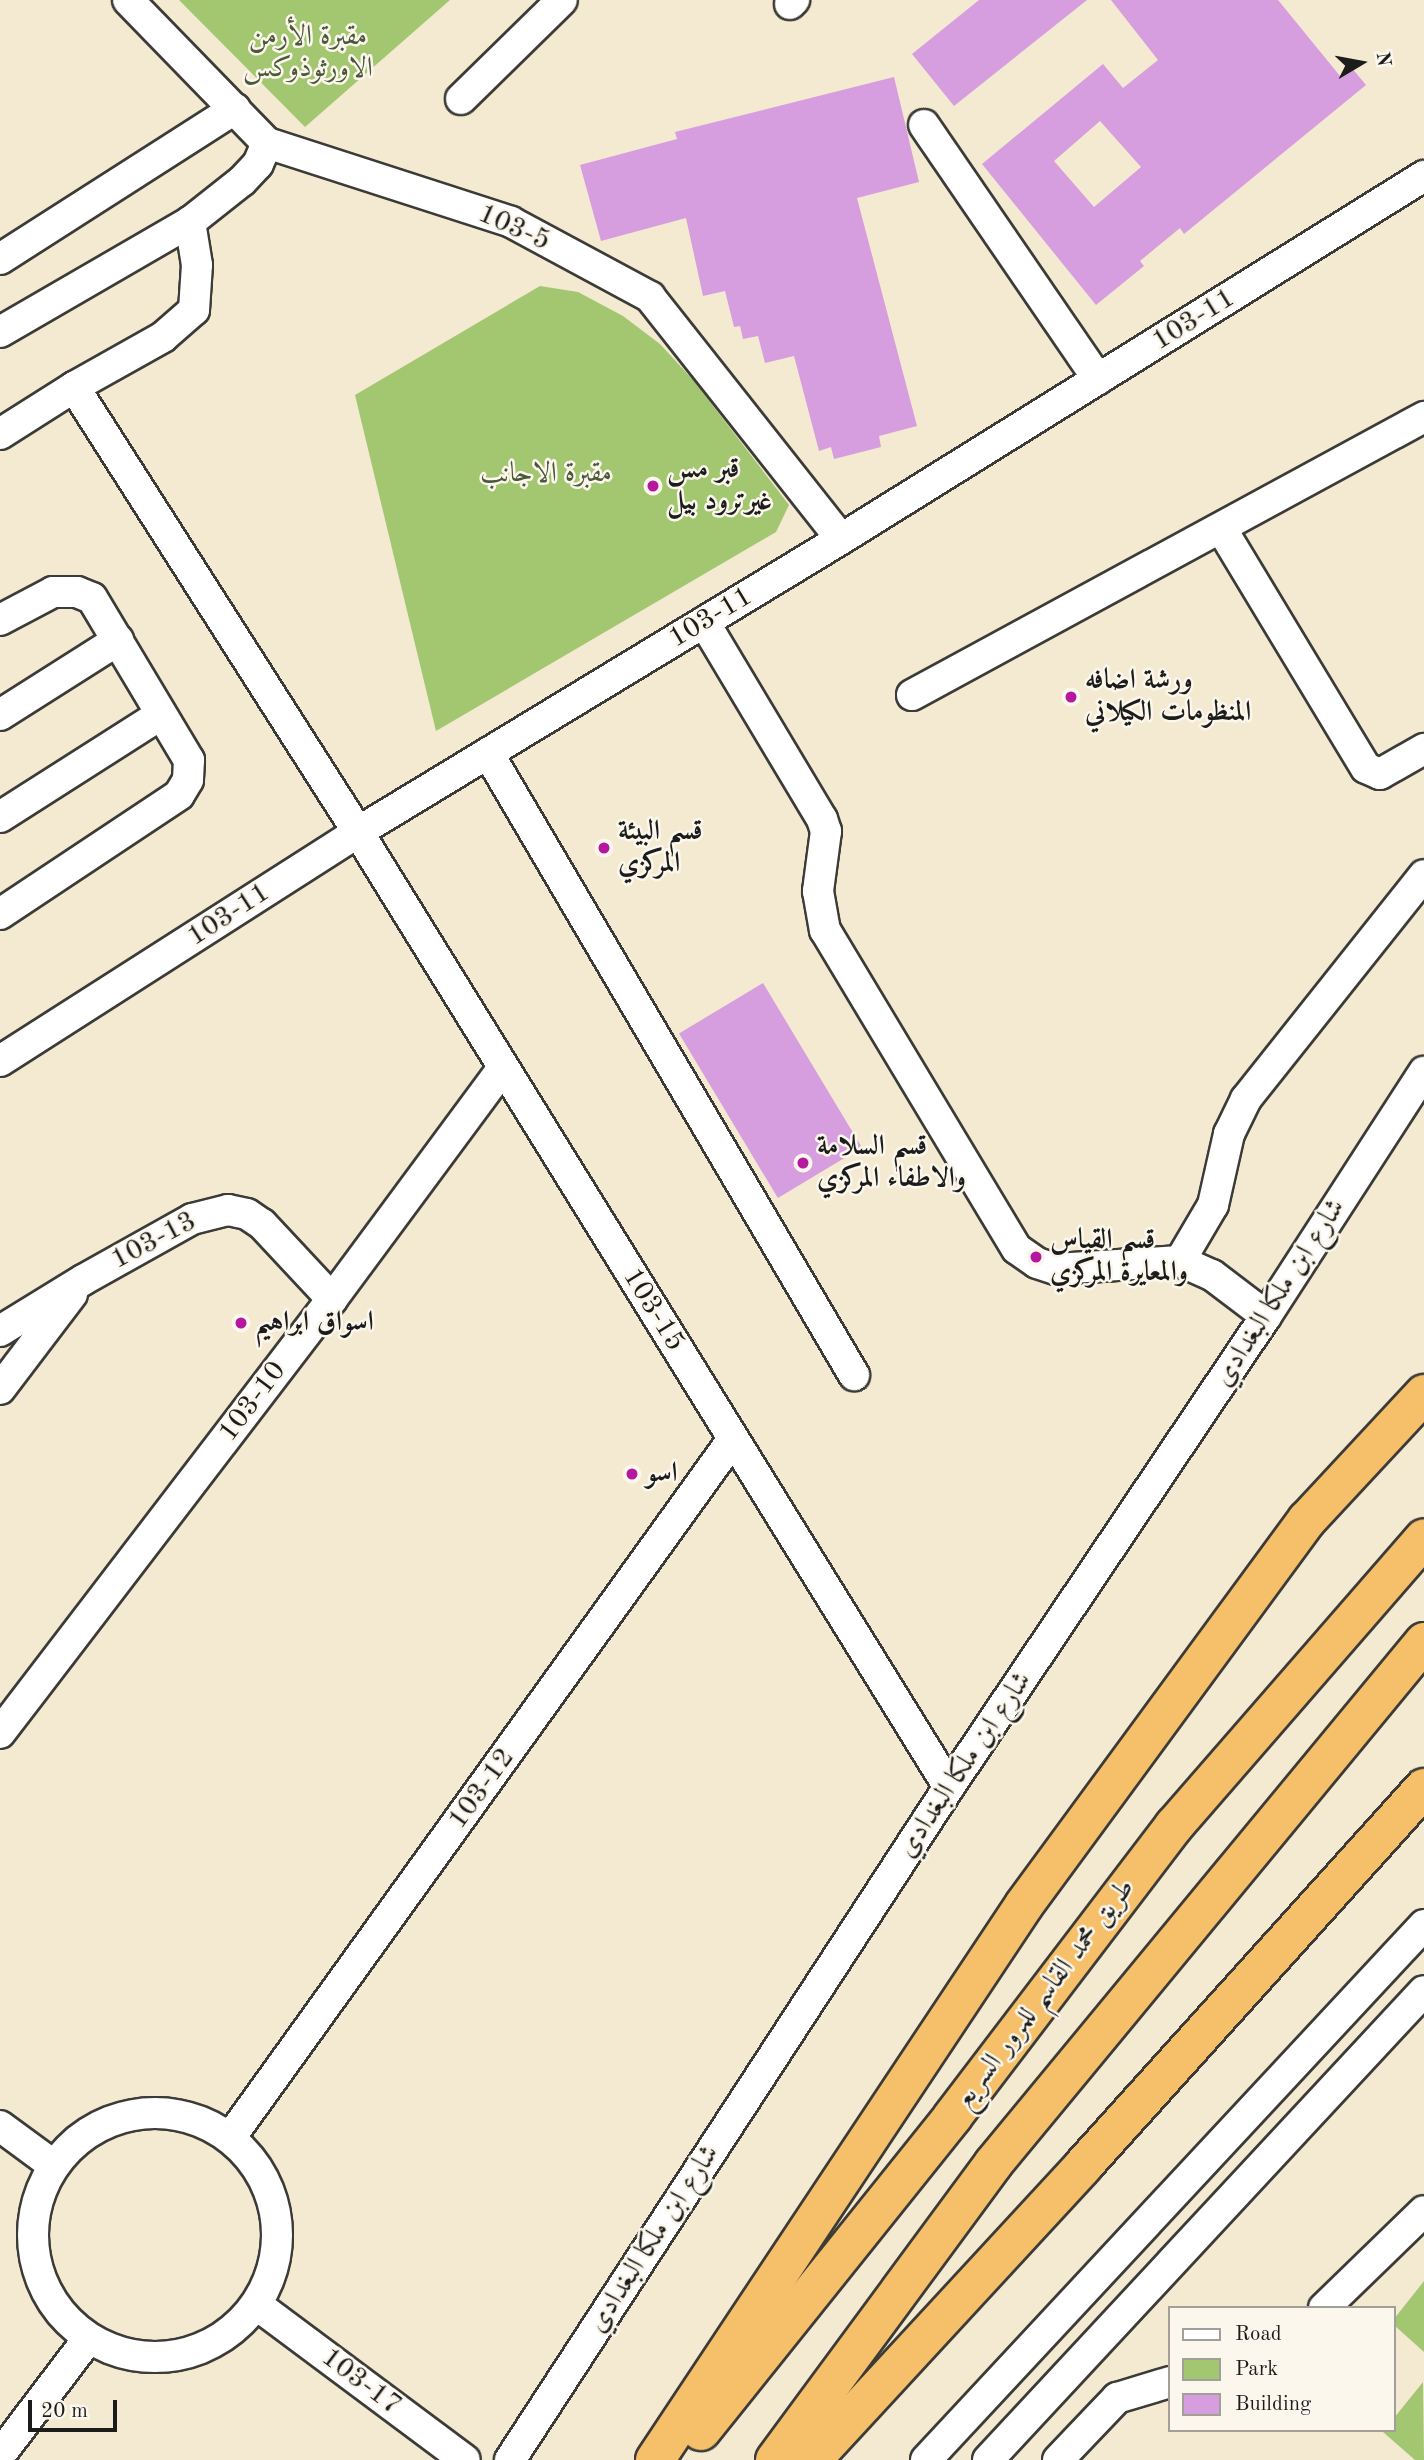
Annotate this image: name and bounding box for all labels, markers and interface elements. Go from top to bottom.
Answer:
park label: مقبرة الأرمن الاورثوذوكس [243,20,373,86]
north arrow [1326,28,1396,98]
text: N [1372,50,1393,68]
street label: 103-5 [473,197,555,259]
street label: 103-11 [1146,281,1242,359]
place label: قبر مس غيرترود بيل [667,453,772,519]
park label: مقبرة الاجانب [480,457,612,491]
marker: قبر مس غيرترود بيل [645,478,661,494]
street label: 103-11 [663,580,759,656]
place label: ورشة اضافه المنظومات الكيلاني [1085,664,1251,730]
marker: ورشة اضافه المنظومات الكيلاني [1063,689,1079,705]
place label: قسم البيئة المركزي [618,815,703,881]
marker: قسم البيئة المركزي [596,840,612,856]
street label: 103-11 [181,876,277,954]
place label: قسم السلامة والاطفاء المركزي [817,1130,966,1196]
marker: قسم السلامة والاطفاء المركزي [795,1155,811,1171]
street label: شارع ابن ملكا البغدادي [1207,1193,1353,1393]
street label: 103-13 [106,1205,202,1277]
place label: قسم القياس والمعايرة المركزي [1050,1224,1188,1290]
marker: قسم القياس والمعايرة المركزي [1028,1249,1044,1265]
street label: 103-15 [614,1262,692,1358]
place label: اسواق ابراهيم [255,1306,374,1340]
marker: اسواق ابراهيم [233,1315,249,1331]
street label: 103-10 [212,1355,294,1449]
place label: اسو [646,1457,678,1491]
marker: اسو [624,1466,640,1482]
street label: شارع ابن ملكا البغدادي [890,1666,1040,1864]
street label: 103-12 [441,1742,523,1836]
street label: طريق محمد القاسم للمرور السريع [948,1872,1142,2116]
street label: شارع ابن ملكا البغدادي [581,2139,727,2339]
legend [1168,2306,1396,2432]
text: Road [1235,2324,1282,2345]
street label: 103-17 [314,2341,408,2423]
text: Park [1235,2359,1278,2380]
scale bar [32,2386,121,2430]
text: Building [1235,2394,1311,2415]
text: 20 m [41,2401,88,2422]

